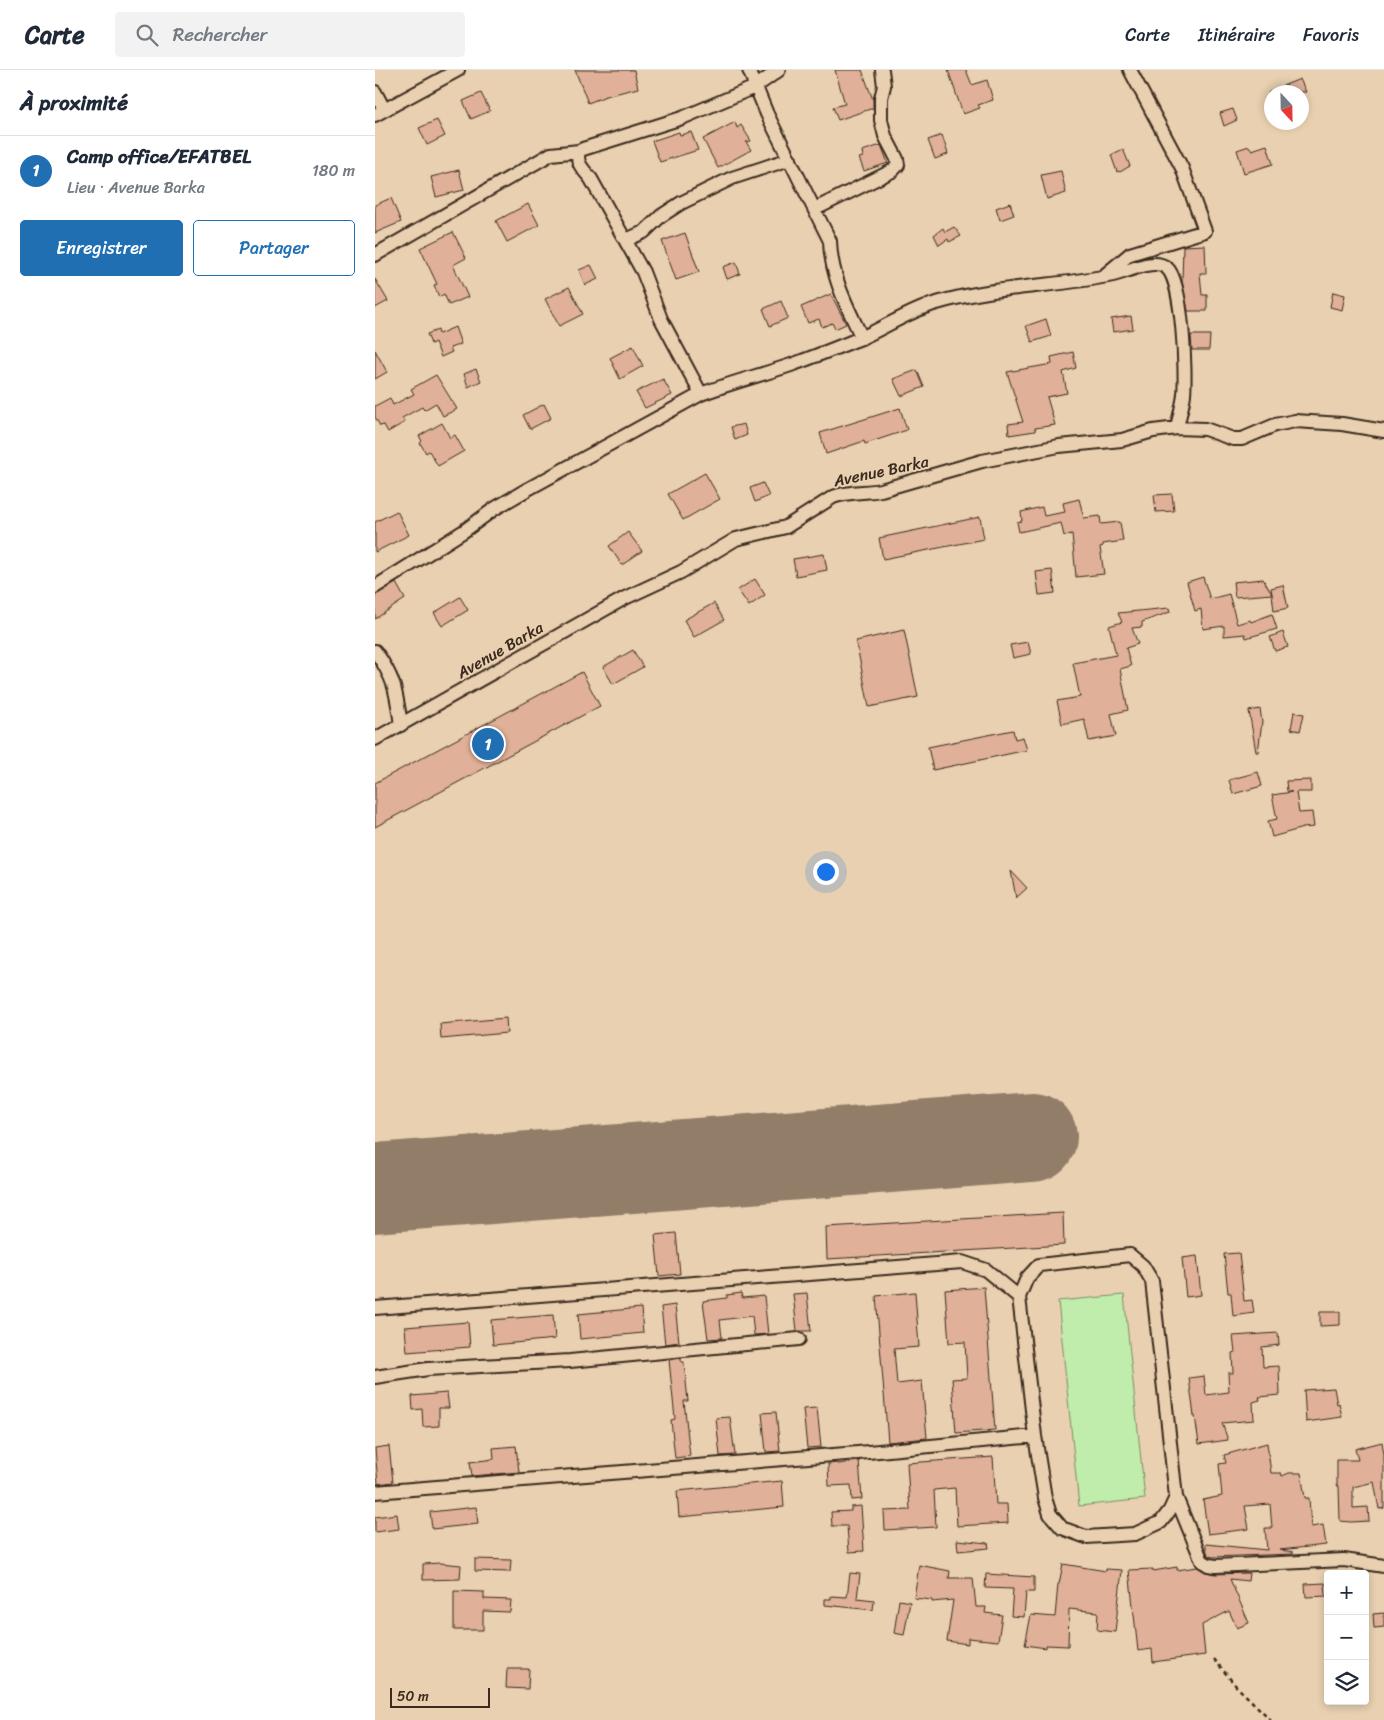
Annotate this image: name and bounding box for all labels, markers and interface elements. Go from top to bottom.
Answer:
search box [115,12,465,57]
text: Carte [25,14,85,56]
text: Rechercher [173,18,267,51]
text: Carte [1125,19,1170,51]
text: Itinéraire [1198,19,1275,51]
text: Favoris [1303,19,1359,51]
icon: search [133,21,161,49]
text: À proximité [20,84,128,122]
north arrow [1264,85,1309,130]
text: Camp office/EFATBEL [67,140,251,173]
text: 1 [33,156,39,185]
text: 180 m [312,156,355,185]
text: Lieu · Avenue Barka [67,173,205,202]
button: Enregistrer [20,220,183,276]
button: Partager [193,220,355,276]
street label: Avenue Barka [830,447,932,495]
street label: Avenue Barka [450,613,550,687]
pin: 1 [472,725,504,763]
your location [813,859,839,885]
map controls [1324,1570,1369,1705]
button: + [1324,1570,1369,1615]
button: − [1324,1615,1369,1660]
button: layers [1324,1660,1369,1705]
text: 50 m [397,1684,429,1709]
scale bar [390,1685,490,1708]

